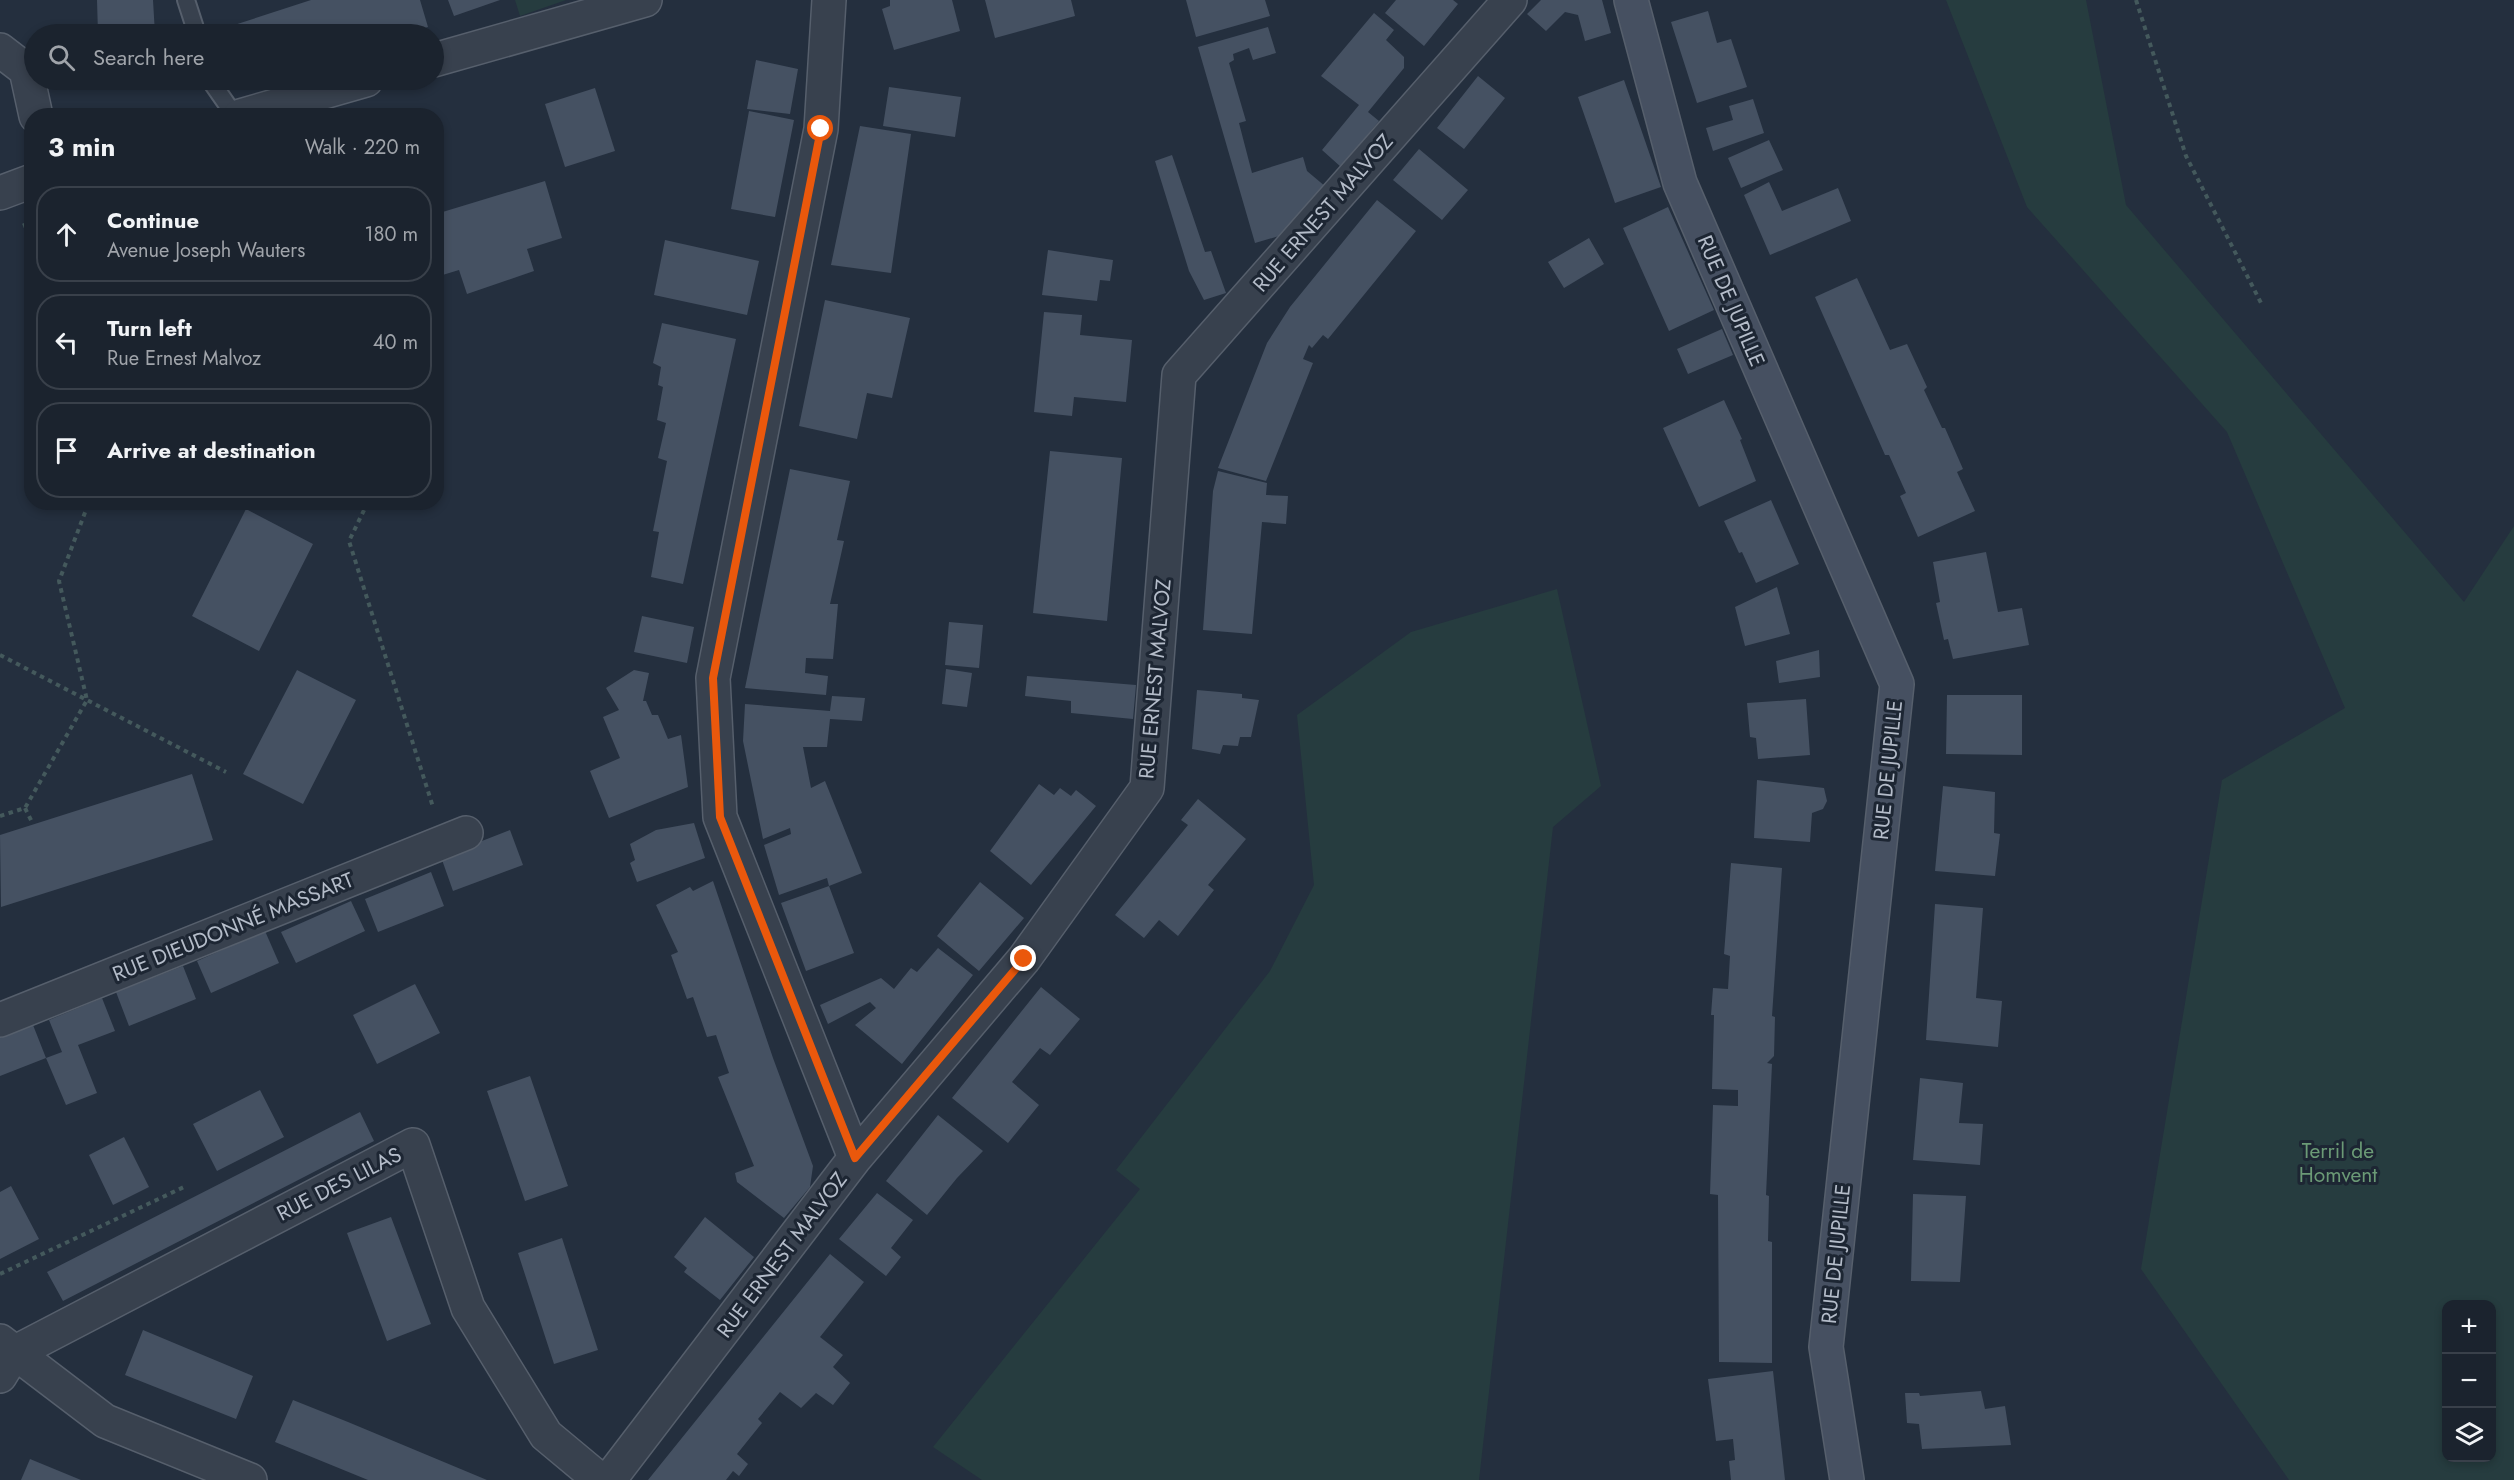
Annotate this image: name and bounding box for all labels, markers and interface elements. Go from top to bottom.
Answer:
search box [24,24,444,90]
icon: search [45,41,78,74]
text: Search here [93,41,204,73]
route start [807,115,833,141]
street label: RUE ERNEST MALVOZ [1246,127,1400,299]
text: 3 min [48,128,115,166]
text: Walk · 220 m [305,133,420,162]
text: Continue [107,204,199,236]
icon: ahead [50,218,83,251]
text: 180 m [364,220,418,249]
street label: RUE DE JUPILLE [1690,231,1772,371]
text: Avenue Joseph Wauters [107,236,305,265]
text: Turn left [107,312,192,344]
icon: left [50,326,83,359]
text: 40 m [373,328,418,357]
text: Rue Ernest Malvoz [107,344,261,373]
icon: arrive [50,434,83,467]
text: Arrive at destination [107,434,316,466]
street label: RUE ERNEST MALVOZ [1131,577,1179,780]
street label: RUE DE JUPILLE [1866,699,1910,841]
street label: RUE DIEUDONNÉ MASSART [108,865,358,989]
route end [1010,945,1036,971]
park label: Terril de Homvent [2299,1136,2377,1190]
street label: RUE DES LILAS [271,1140,407,1228]
street label: RUE ERNEST MALVOZ [710,1165,855,1344]
street label: RUE DE JUPILLE [1814,1183,1858,1325]
map controls [2442,1300,2496,1462]
button: + [2442,1300,2496,1354]
button: − [2442,1354,2496,1408]
button: layers [2442,1408,2496,1462]

